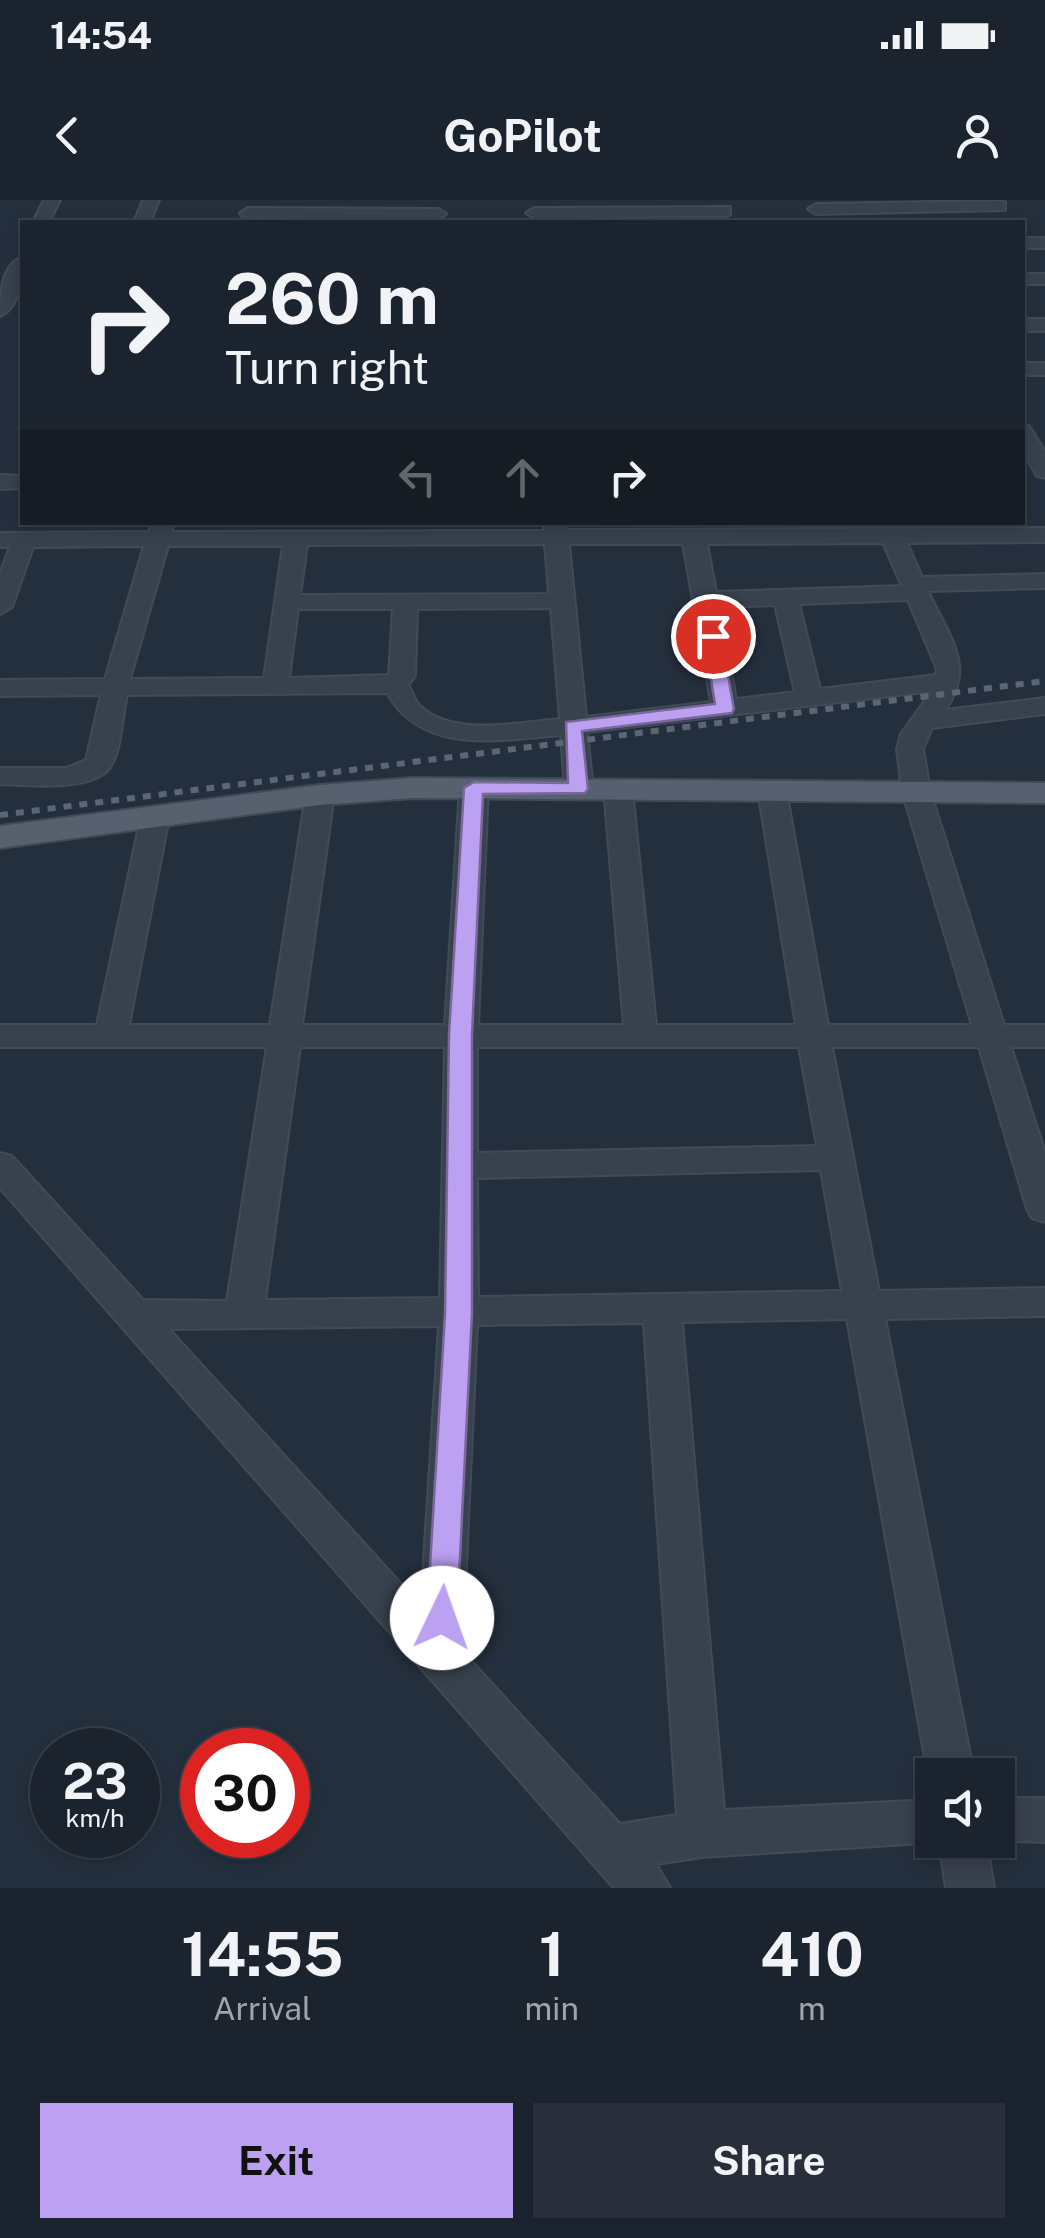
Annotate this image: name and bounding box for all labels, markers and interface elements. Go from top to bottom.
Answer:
text: 14:54 [50,13,152,58]
icon: back [40,108,95,163]
icon: person [950,108,1005,163]
text: GoPilot [443,109,602,162]
text: 260 m [225,257,439,340]
icon: right [60,260,190,390]
text: Turn right [225,341,429,394]
icon: left [390,450,445,505]
icon: ahead [495,450,550,505]
icon: right [600,450,655,505]
pin [671,594,756,679]
icon: arrive [686,609,741,664]
position arrow [390,1566,494,1670]
speed limit sign: 30 [180,1728,310,1858]
text: 23 [62,1751,128,1810]
map controls [915,1758,1015,1858]
button: sound [915,1758,1015,1858]
text: km/h [66,1803,124,1833]
text: 14:55 [181,1919,343,1990]
text: 1 [539,1919,565,1990]
text: 410 [760,1919,864,1990]
text: Arrival [213,1990,312,2027]
text: min [525,1990,579,2027]
text: m [798,1990,826,2027]
button: Exit [40,2103,513,2218]
button: Share [533,2103,1005,2218]

